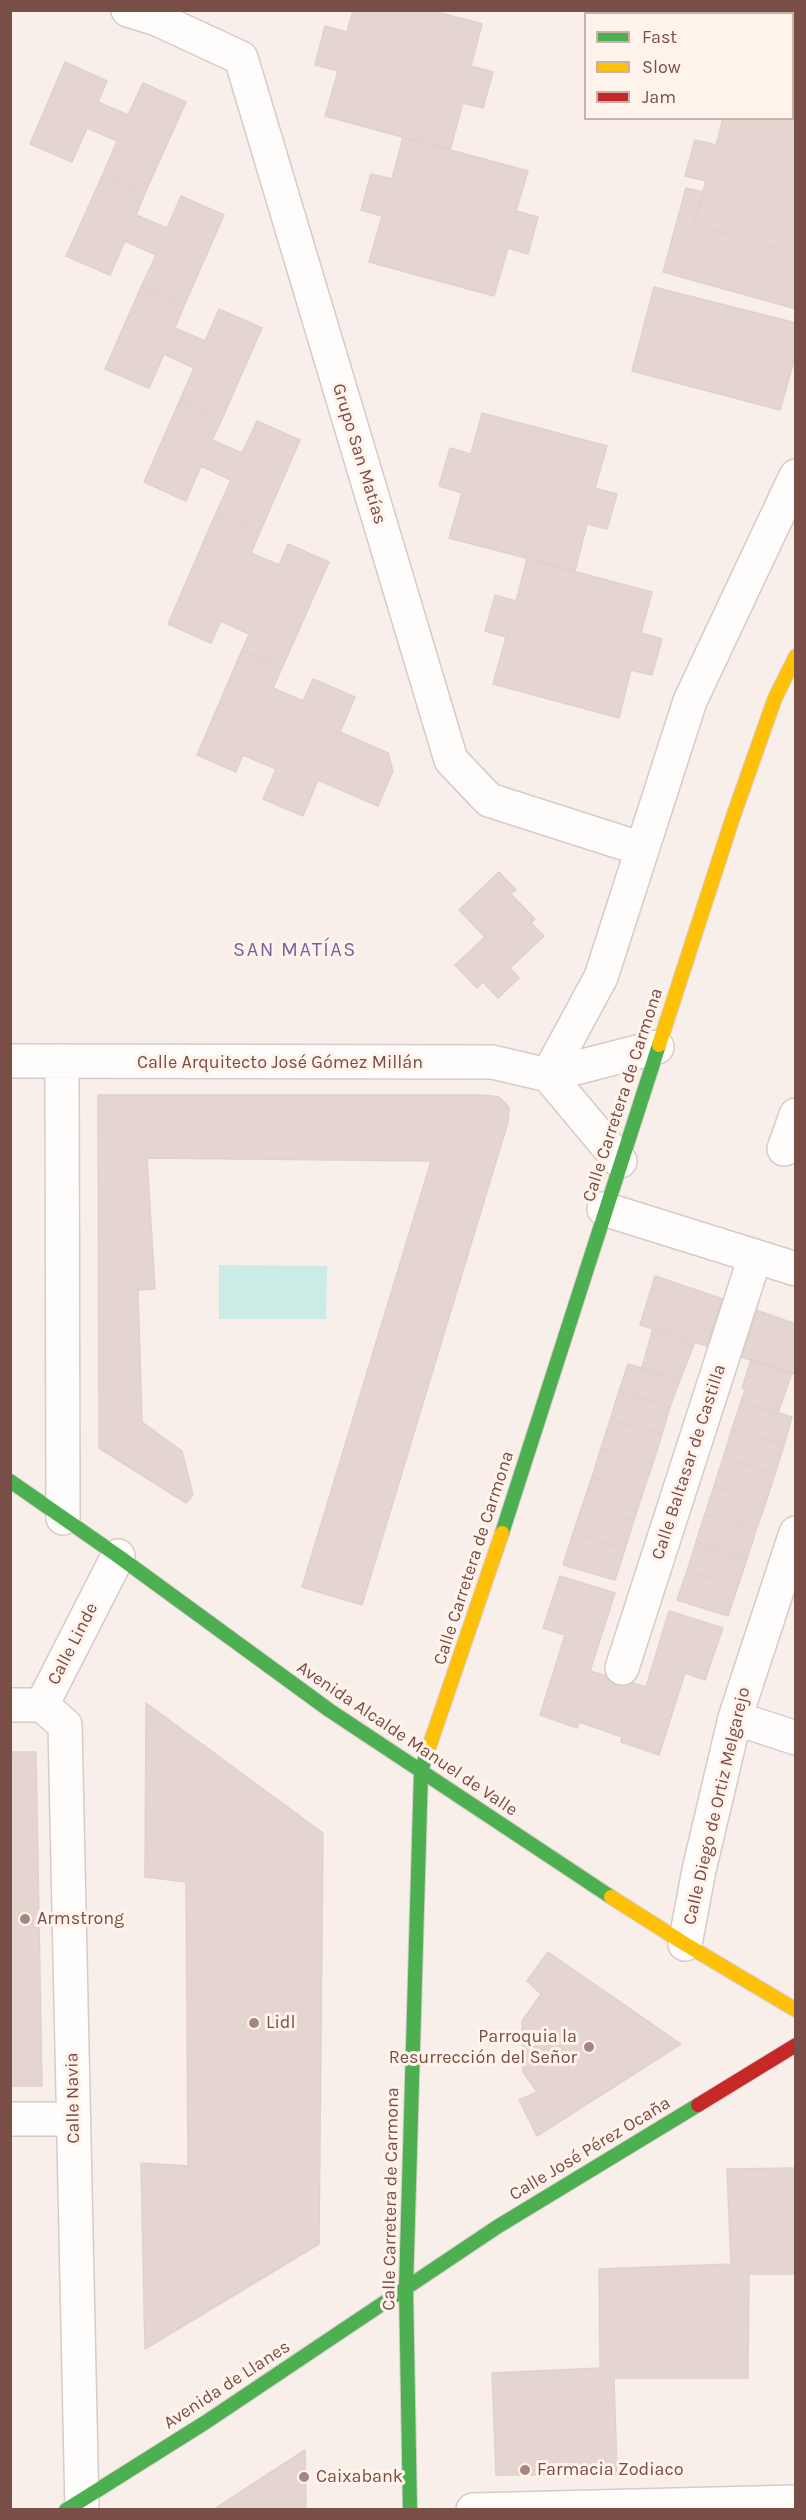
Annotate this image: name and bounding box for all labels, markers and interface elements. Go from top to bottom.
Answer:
legend [584,12,794,120]
text: Fast [642,26,677,48]
text: Slow [642,56,681,78]
text: Jam [642,86,676,108]
street label: Grupo San Matías [327,381,391,527]
district label: SAN MATÍAS [233,938,357,962]
street label: Calle Carretera de Carmona [578,985,668,1205]
street label: Calle Arquitecto José Gómez Millán [137,1052,423,1074]
street label: Calle Baltasar de Castilla [647,1362,731,1562]
street label: Calle Carretera de Carmona [429,1448,519,1668]
street label: Calle Linde [43,1599,103,1689]
street label: Avenida Alcalde Manuel de Valle [293,1657,521,1821]
street label: Calle Diego de Ortiz Melgarejo [679,1685,755,1927]
place label: Armstrong [37,1908,124,1930]
marker: Armstrong [18,1912,32,1926]
place label: Lidl [266,2012,295,2034]
marker: Lidl [247,2016,261,2030]
place label: Parroquia la Resurrección del Señor [389,2026,577,2068]
marker: Parroquia la Resurrección del Señor [582,2040,596,2054]
street label: Calle Navia [61,2052,85,2144]
street label: Calle Carretera de Carmona [378,2087,404,2311]
street label: Calle José Pérez Ocaña [506,2092,674,2206]
street label: Avenida de Llanes [160,2336,294,2434]
place label: Farmacia Zodiaco [537,2459,684,2481]
marker: Farmacia Zodiaco [518,2463,532,2477]
place label: Caixabank [316,2466,403,2488]
marker: Caixabank [297,2470,311,2484]

